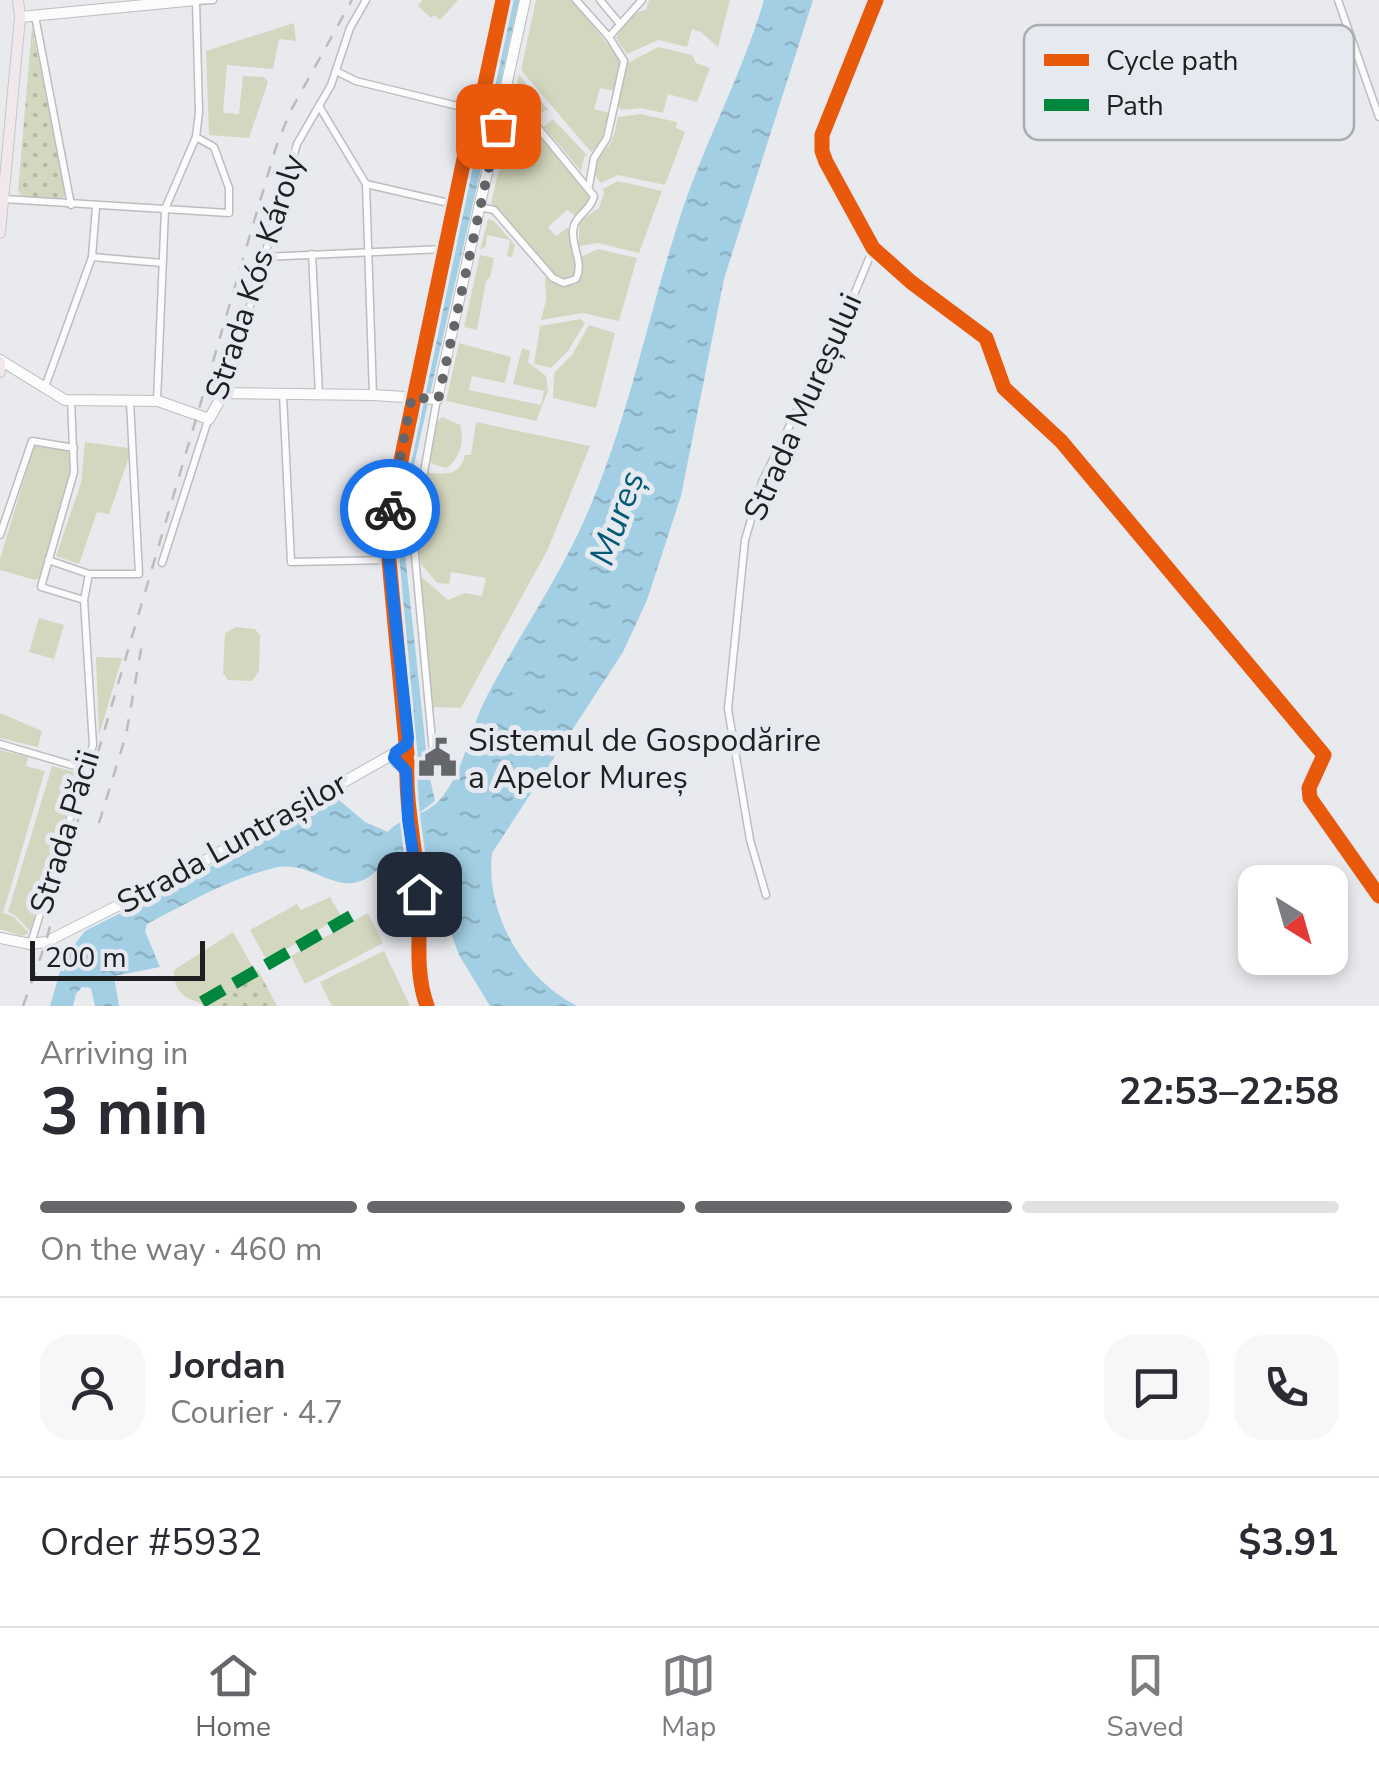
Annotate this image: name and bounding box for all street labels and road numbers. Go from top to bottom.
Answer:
street label: Strada Kós Károly [195,148,315,405]
street label: Strada Mureșului [734,286,872,528]
street label: Strada Păcii [20,745,110,919]
street label: Strada Luntrașilor [109,762,355,924]

